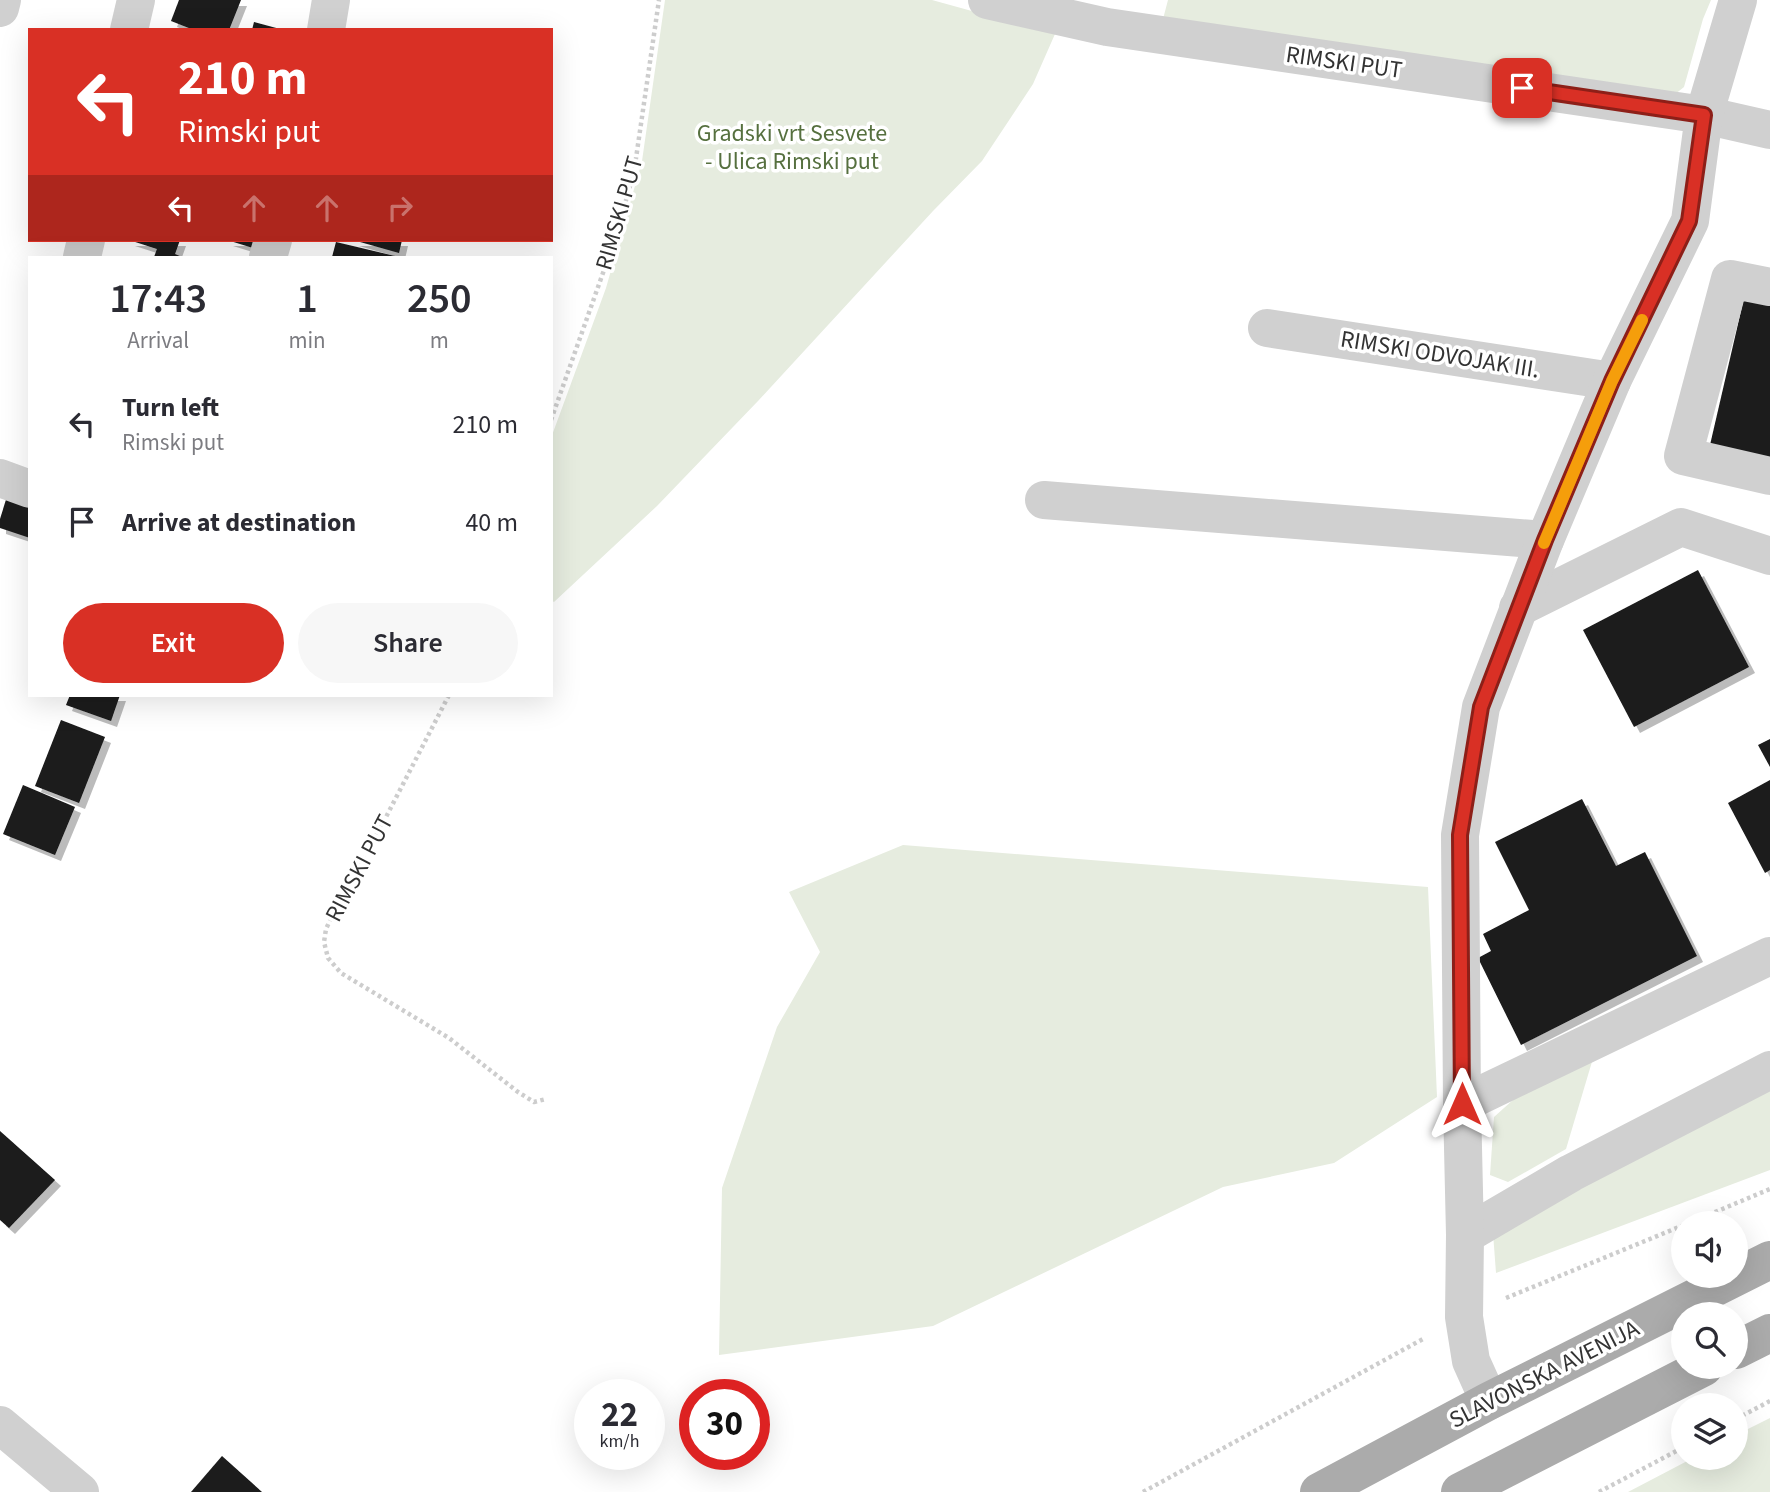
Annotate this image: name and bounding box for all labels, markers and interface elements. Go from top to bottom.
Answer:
street label: RIMSKI PUT [1283,37,1405,88]
text: 210 m [178,44,307,114]
icon: left [63,56,154,147]
pin [1492,58,1552,118]
icon: arrive [1503,69,1541,107]
text: Rimski put [178,109,320,155]
park label: Gradski vrt Sesvete - Ulica Rimski put [697,116,887,179]
street label: RIMSKI PUT [587,152,652,274]
icon: left [162,189,200,227]
icon: ahead [235,189,273,227]
icon: ahead [308,189,346,227]
icon: right [381,189,419,227]
text: 17:43 [109,269,207,329]
text: 1 [296,269,318,329]
text: 250 [407,269,472,329]
street label: RIMSKI ODVOJAK III. [1338,321,1542,387]
text: Arrival [127,324,189,357]
text: min [288,324,326,357]
text: m [430,324,449,357]
text: Turn left [122,389,219,426]
icon: left [63,405,101,443]
text: 210 m [452,406,518,443]
text: Rimski put [122,426,224,459]
icon: arrive [63,503,101,541]
text: Arrive at destination [122,504,356,541]
text: 40 m [465,504,518,541]
button: Exit [63,603,284,683]
button: Share [298,603,518,683]
street label: RIMSKI PUT [316,808,402,928]
position arrow [1425,1067,1499,1141]
map controls [1671,1211,1748,1470]
button: sound [1671,1211,1748,1288]
button: search [1671,1302,1748,1379]
street label: SLAVONSKA AVENIJA [1443,1311,1645,1438]
speed limit sign: 30 [679,1379,770,1470]
text: 22 [601,1390,638,1440]
button: layers [1671,1393,1748,1470]
text: km/h [600,1429,639,1454]

